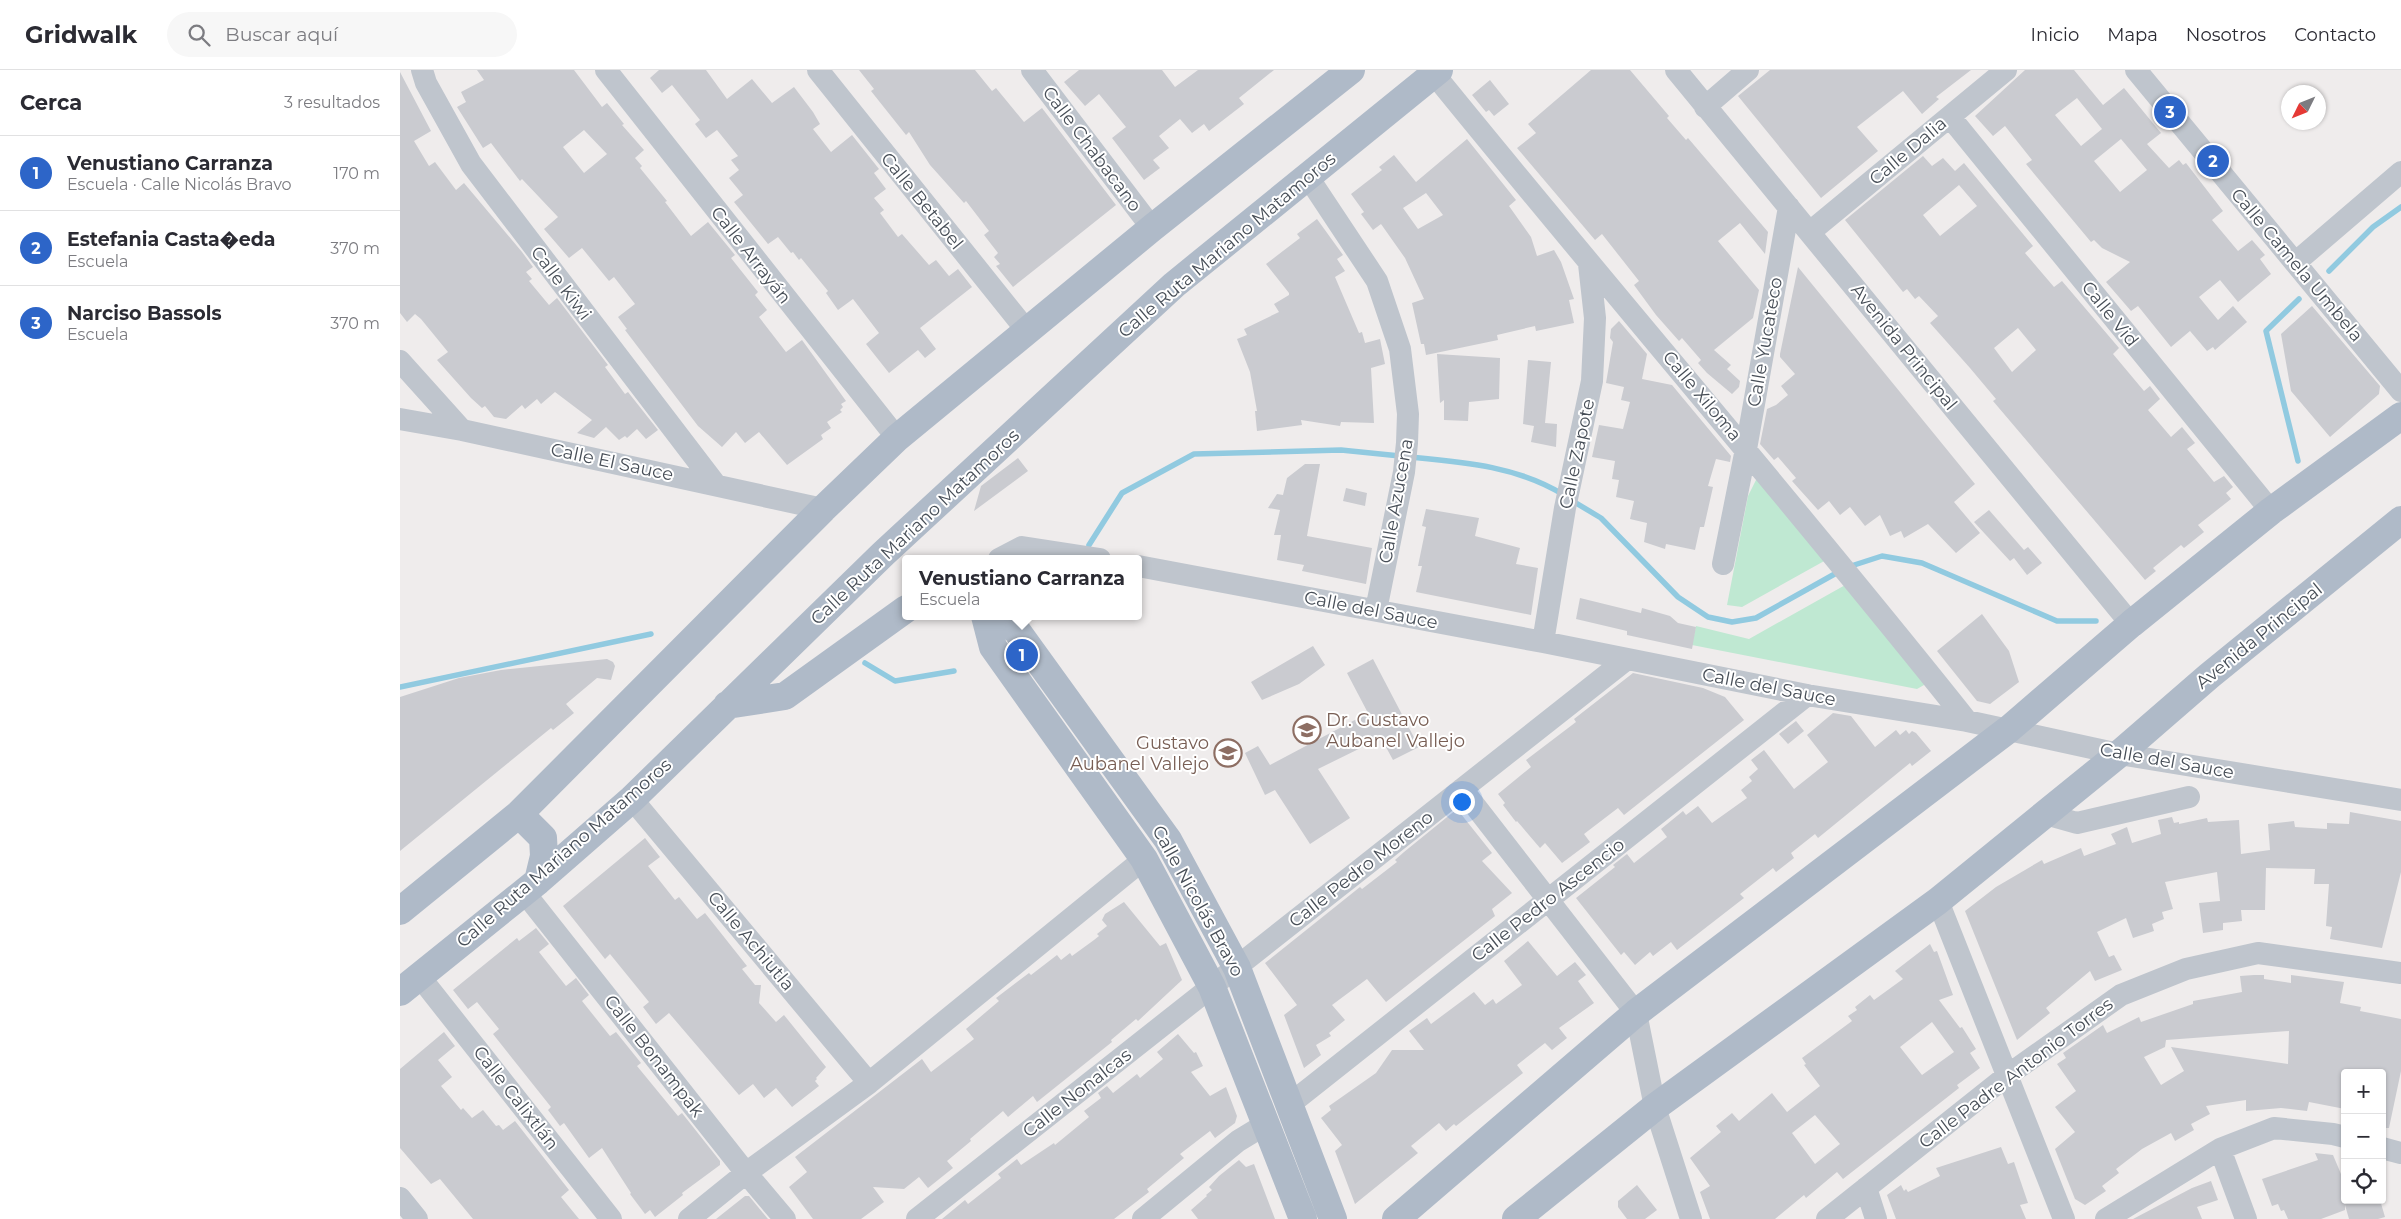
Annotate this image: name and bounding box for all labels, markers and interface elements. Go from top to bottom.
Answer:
search box [167,12,517,57]
text: Gridwalk [25,20,137,49]
icon: search [185,21,213,49]
text: Buscar aquí [225,23,338,46]
text: Inicio [2031,24,2079,46]
text: Mapa [2107,24,2158,46]
text: Nosotros [2186,24,2266,46]
text: Contacto [2294,24,2376,46]
street label: Calle Chabacano [1038,82,1146,216]
north arrow [2281,85,2326,130]
text: Cerca [20,90,82,115]
text: 3 resultados [284,93,380,112]
pin: 3 [2154,93,2186,131]
street label: Calle Dalia [1865,112,1951,190]
pin: 2 [2197,142,2229,180]
street label: Calle Ruta Mariano Matamoros [1114,147,1340,343]
street label: Calle Betabel [876,148,968,254]
text: Venustiano Carranza [67,152,273,175]
text: 1 [33,164,39,183]
text: 170 m [333,164,380,183]
text: Escuela · Calle Nicolás Bravo [67,175,292,194]
street label: Calle Camela Umbela [2226,184,2368,346]
street label: Calle Arrayán [706,202,796,308]
text: Estefania Casta�eda [67,228,276,251]
text: 2 [31,239,41,258]
text: 370 m [330,239,380,258]
street label: Calle Kiwi [526,242,596,324]
text: Escuela [67,252,129,271]
street label: Calle Yucateco [1743,275,1787,409]
street label: Calle Vid [2077,277,2143,351]
street label: Avenida Principal [1846,279,1962,415]
text: Narciso Bassols [67,302,222,325]
text: 3 [31,314,41,333]
text: 370 m [330,314,380,333]
text: Escuela [67,325,129,344]
street label: Calle Xiloma [1658,346,1746,446]
street label: Calle Zapote [1555,397,1599,511]
street label: Calle Ruta Mariano Matamoros [806,424,1024,630]
street label: Calle Azucena [1374,437,1418,565]
street label: Calle El Sauce [549,438,675,486]
popup [902,555,1142,620]
text: Venustiano Carranza [919,567,1125,590]
street label: Avenida Principal [2191,578,2327,694]
street label: Calle del Sauce [1302,586,1440,634]
text: Escuela [919,590,981,609]
pin: 1 [1006,636,1038,674]
street label: Calle del Sauce [1700,663,1838,711]
place label: Dr. Gustavo Aubanel Vallejo [1326,709,1465,752]
school or university icon: Dr. Gustavo Aubanel Vallejo [1292,715,1322,745]
place label: Gustavo Aubanel Vallejo [1070,732,1209,775]
school or university icon: Gustavo Aubanel Vallejo [1213,738,1243,768]
street label: Calle del Sauce [2098,738,2236,784]
street label: Calle Ruta Mariano Matamoros [452,754,676,952]
your location [1449,789,1475,815]
street label: Calle Pedro Moreno [1284,806,1438,932]
street label: Calle Nicolás Bravo [1147,822,1249,980]
street label: Calle Pedro Ascencio [1467,833,1629,967]
street label: Calle Achiutla [703,887,799,995]
street label: Calle Bonampak [600,991,709,1122]
street label: Calle Padre Antonio Torres [1915,993,2118,1153]
street label: Calle Calixtlán [469,1042,563,1154]
street label: Calle Nonalcas [1018,1044,1136,1142]
map controls [2341,1069,2386,1204]
button: + [2341,1069,2386,1114]
button: − [2341,1114,2386,1159]
button: locate [2341,1159,2386,1204]

